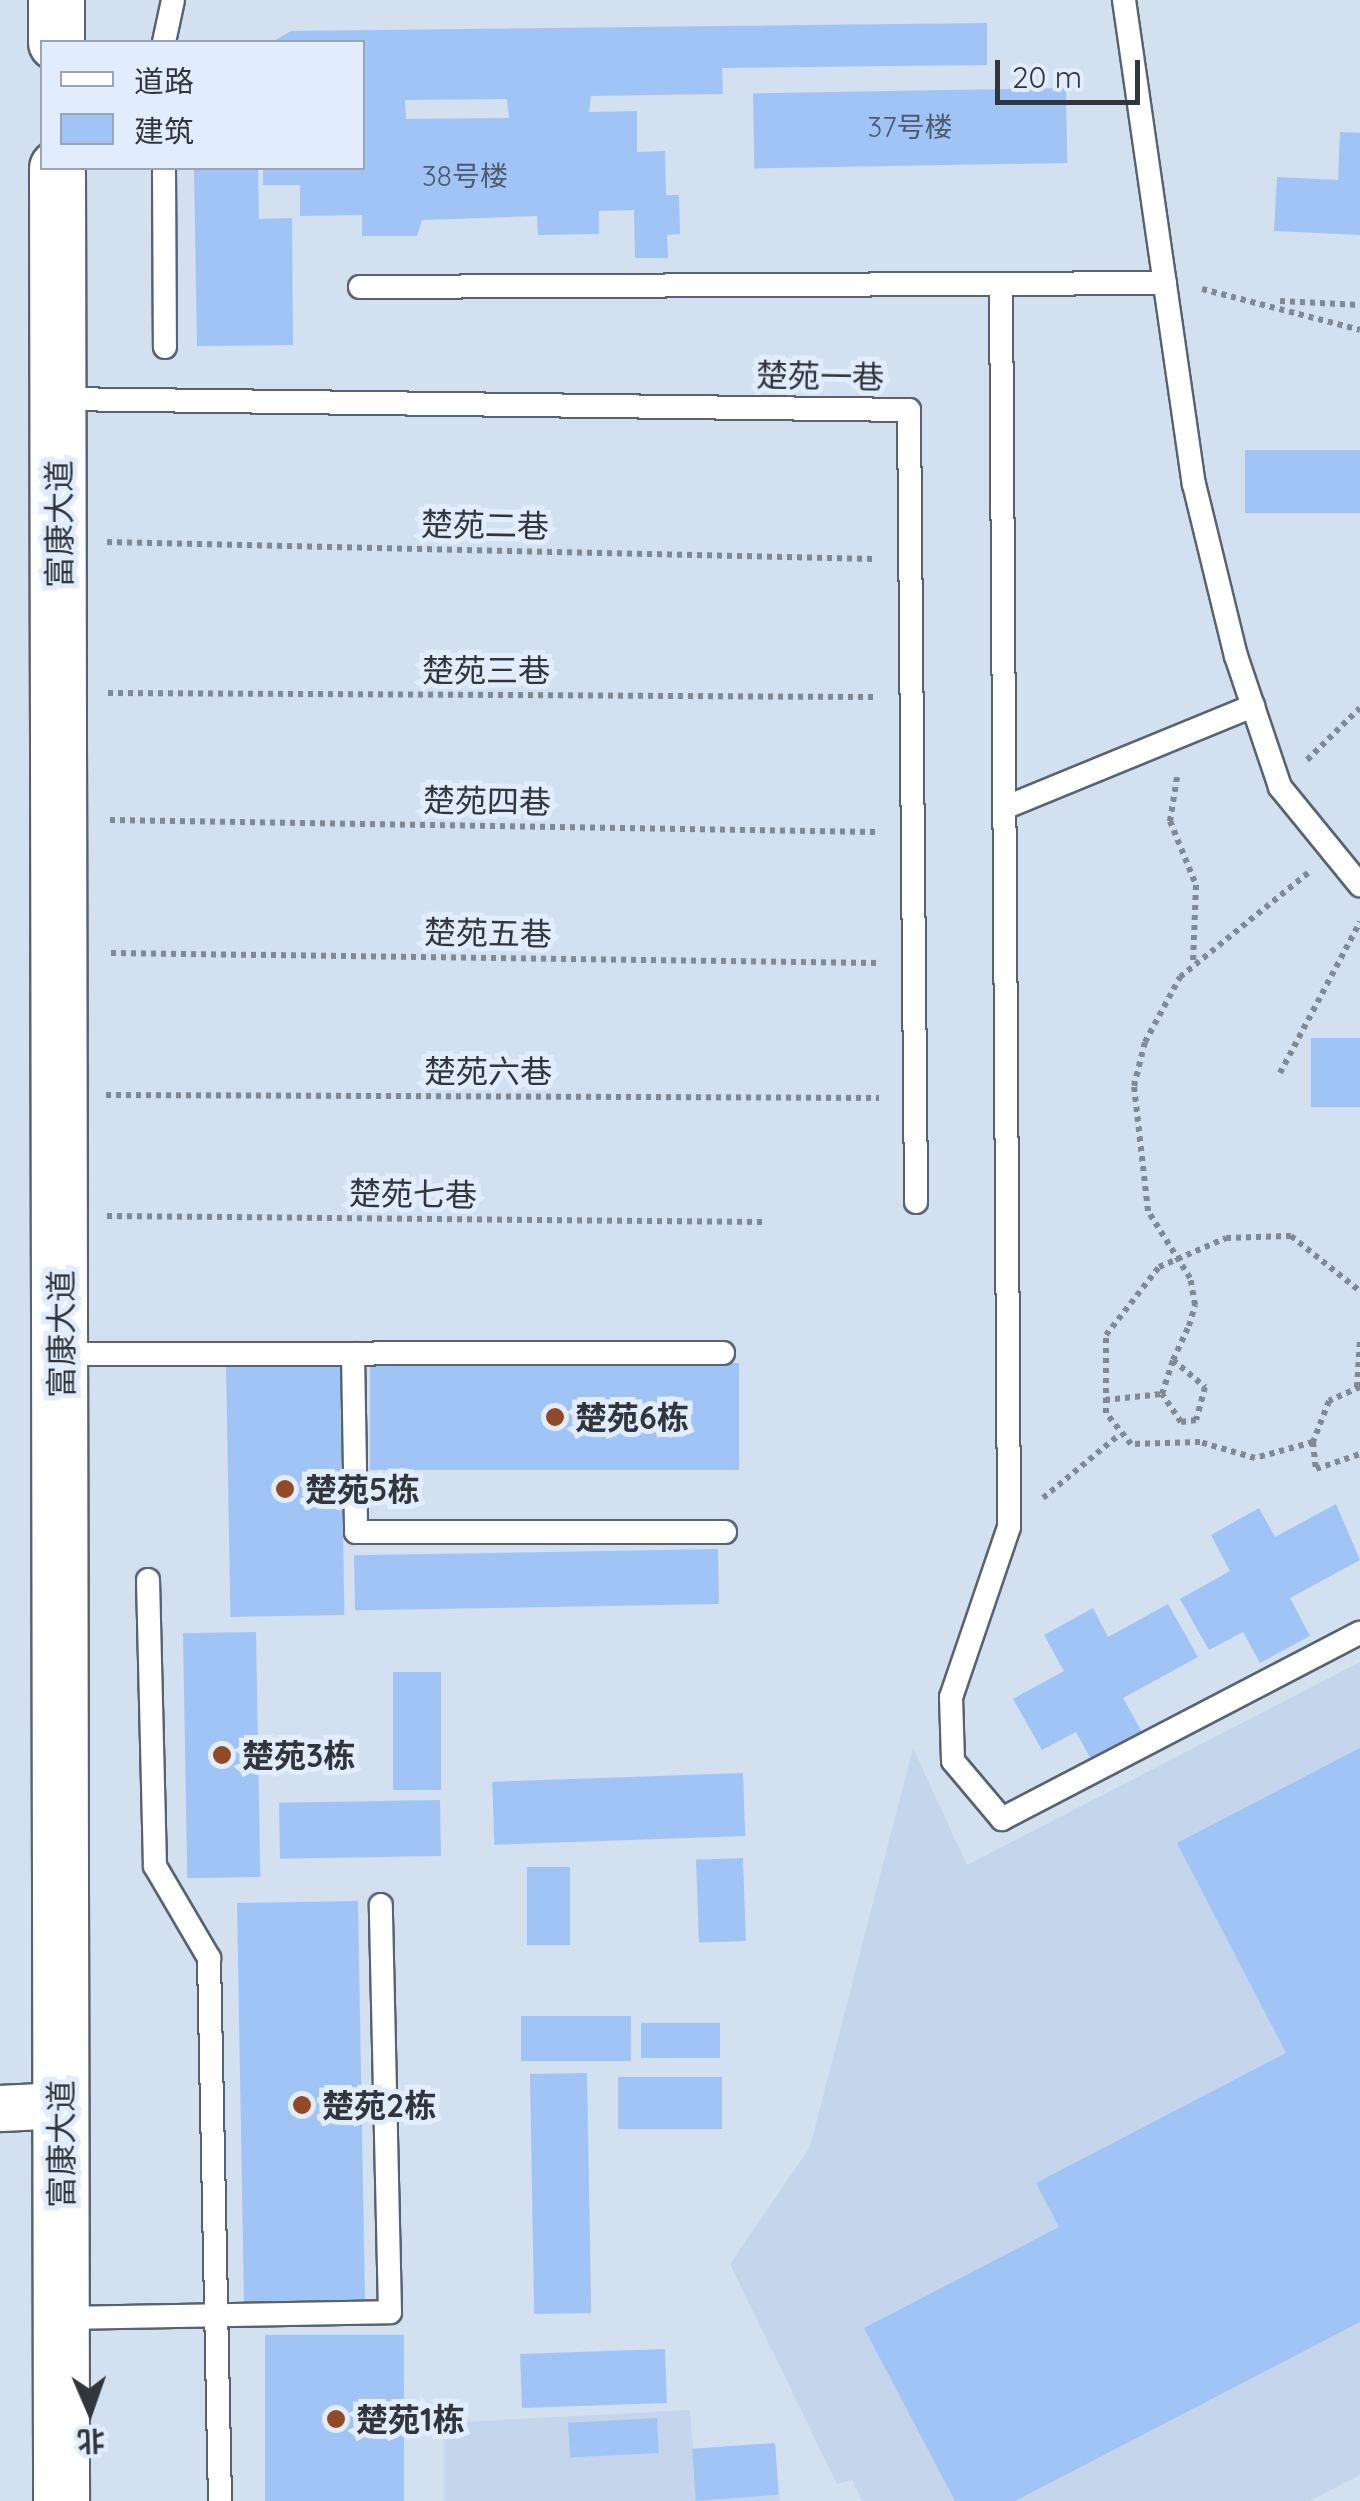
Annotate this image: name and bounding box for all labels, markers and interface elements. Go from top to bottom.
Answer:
legend [40,40,365,170]
scale bar [1000,40,1145,102]
text: 20 m [1012,58,1082,96]
text: 道路 [134,62,194,100]
house number: 37号楼 [867,110,953,144]
text: 建筑 [134,112,194,150]
house number: 38号楼 [422,159,508,193]
street label: 楚苑一巷 [756,356,884,396]
street label: 富康大道 [40,460,78,588]
street label: 楚苑二巷 [421,505,549,545]
street label: 楚苑三巷 [422,651,550,689]
street label: 楚苑四巷 [423,781,551,821]
street label: 楚苑五巷 [424,913,552,953]
street label: 楚苑六巷 [424,1052,552,1090]
street label: 楚苑七巷 [349,1174,477,1214]
street label: 富康大道 [42,1270,80,1398]
place label: 楚苑6栋 [575,1398,689,1436]
marker: 楚苑6栋 [544,1406,566,1428]
place label: 楚苑5栋 [305,1470,419,1508]
marker: 楚苑5栋 [274,1478,296,1500]
place label: 楚苑3栋 [242,1736,355,1774]
marker: 楚苑3栋 [211,1744,233,1766]
street label: 富康大道 [42,2080,80,2208]
place label: 楚苑2栋 [322,2086,436,2124]
marker: 楚苑2栋 [291,2094,313,2116]
north arrow [40,2361,140,2461]
place label: 楚苑1栋 [356,2400,464,2438]
marker: 楚苑1栋 [325,2408,347,2430]
text: 北 [76,2424,106,2459]

